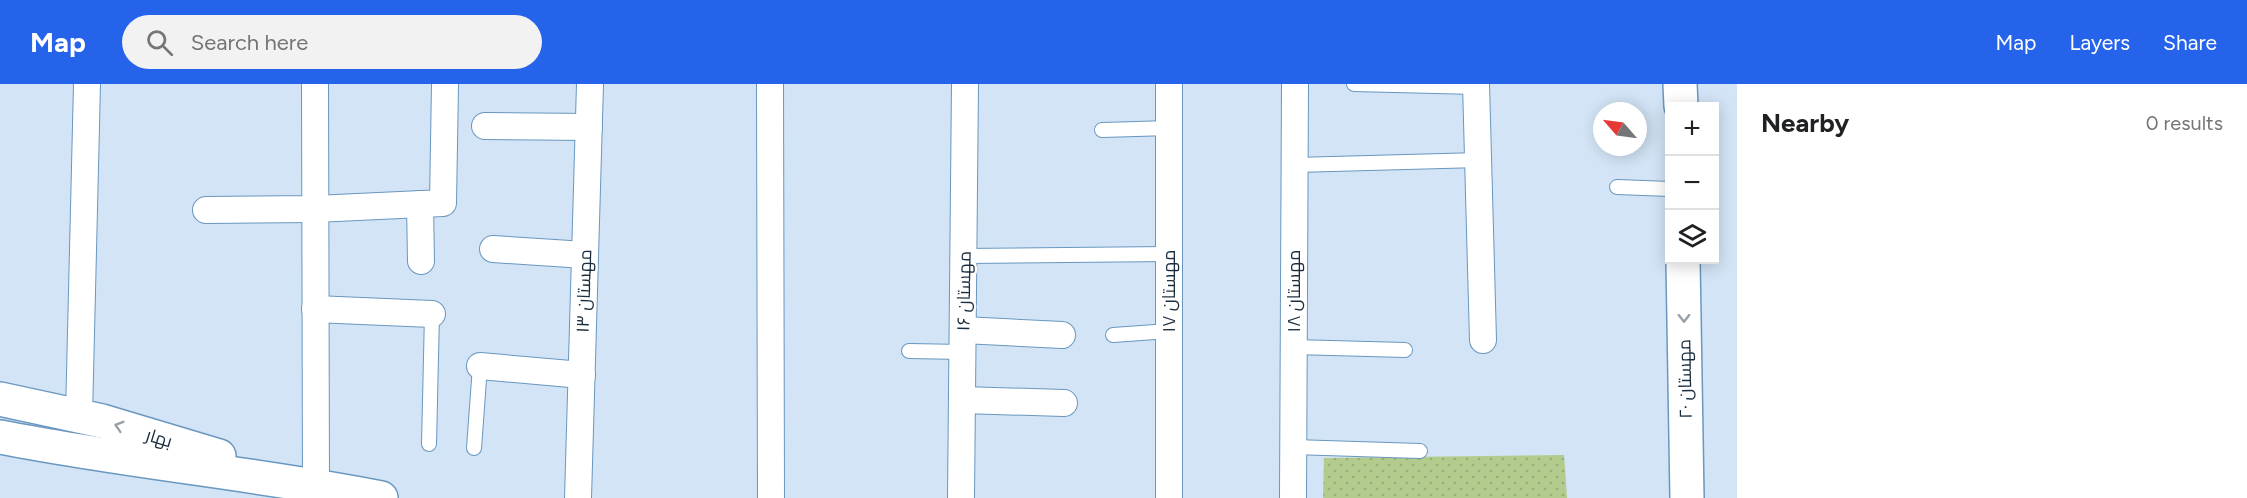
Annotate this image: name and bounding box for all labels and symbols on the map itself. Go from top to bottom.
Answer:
north arrow [1593,102,1647,156]
street label: مهستان ۱۳ [572,249,596,333]
street label: مهستان ۱۷ [1158,250,1180,332]
street label: مهستان ۱۸ [1283,250,1305,332]
street label: مهستان ۱۶ [952,251,976,331]
one-way arrow [1678,313,1690,322]
street label: مهستان ۲۰ [1673,339,1697,419]
one-way arrow [114,421,125,433]
street label: بهار [142,423,175,452]

